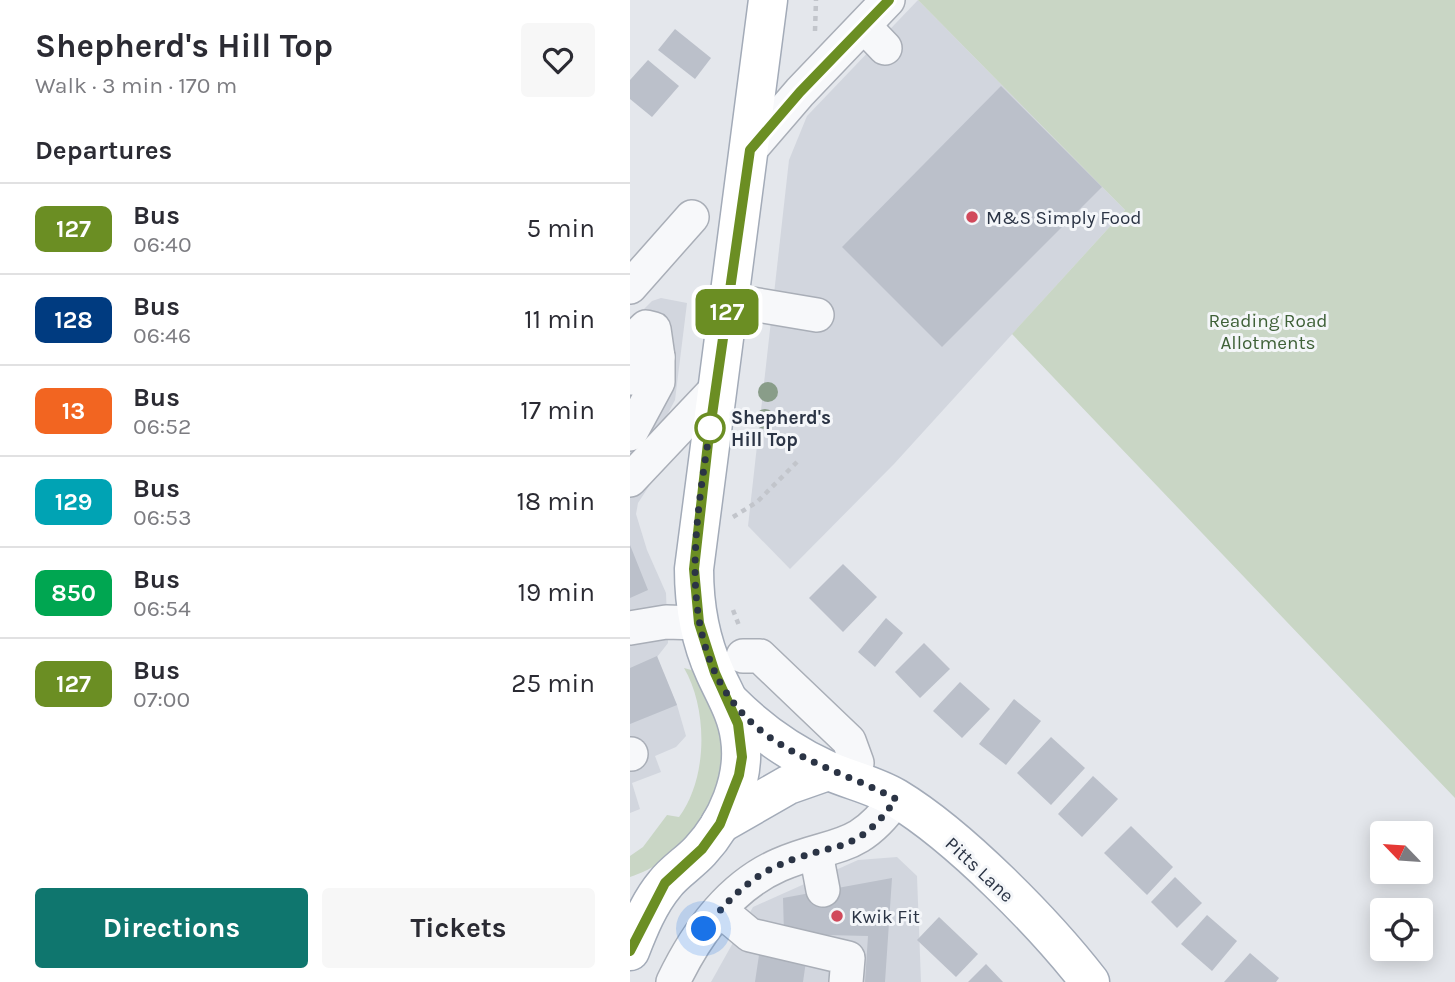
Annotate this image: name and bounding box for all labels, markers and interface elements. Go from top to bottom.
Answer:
button: heart [521,23,595,97]
text: Shepherd's Hill Top [35,27,333,65]
text: Walk · 3 min · 170 m [35,72,237,99]
text: Departures [35,135,172,166]
text: Bus [133,200,180,231]
place label: M&S Simply Food [986,207,1142,229]
marker: M&S Simply Food [964,209,980,225]
text: 5 min [526,213,595,244]
text: 127 [56,215,91,243]
text: 06:40 [133,231,192,258]
line badge: 127 [687,289,767,335]
text: Bus [133,291,180,322]
text: 127 [709,298,745,326]
text: 11 min [524,304,595,335]
text: 128 [54,306,93,334]
park label: Reading Road Allotments [1208,310,1328,354]
text: 06:46 [133,322,191,349]
text: Bus [133,382,180,413]
text: 17 min [520,395,595,426]
text: 13 [62,397,85,425]
place label: Shepherd's Hill Top [731,407,831,451]
text: 06:52 [133,413,191,440]
marker: Shepherd's Hill Top [695,413,725,443]
text: Bus [133,473,180,504]
text: 18 min [516,486,595,517]
text: 129 [55,488,92,516]
text: 06:53 [133,504,192,531]
text: Bus [133,564,180,595]
text: 19 min [517,577,595,608]
text: 850 [51,579,96,607]
text: 06:54 [133,595,191,622]
text: Bus [133,655,180,686]
text: 25 min [511,668,595,699]
text: 127 [56,670,91,698]
text: 07:00 [133,686,190,713]
north arrow [1370,821,1433,884]
map controls [1370,821,1433,961]
street label: Pitts Lane [941,833,1018,907]
button: Directions [35,888,308,968]
button: Tickets [322,888,595,968]
button: locate [1370,898,1433,961]
place label: Kwik Fit [851,906,920,928]
marker: Kwik Fit [829,908,845,924]
your location [686,911,721,946]

